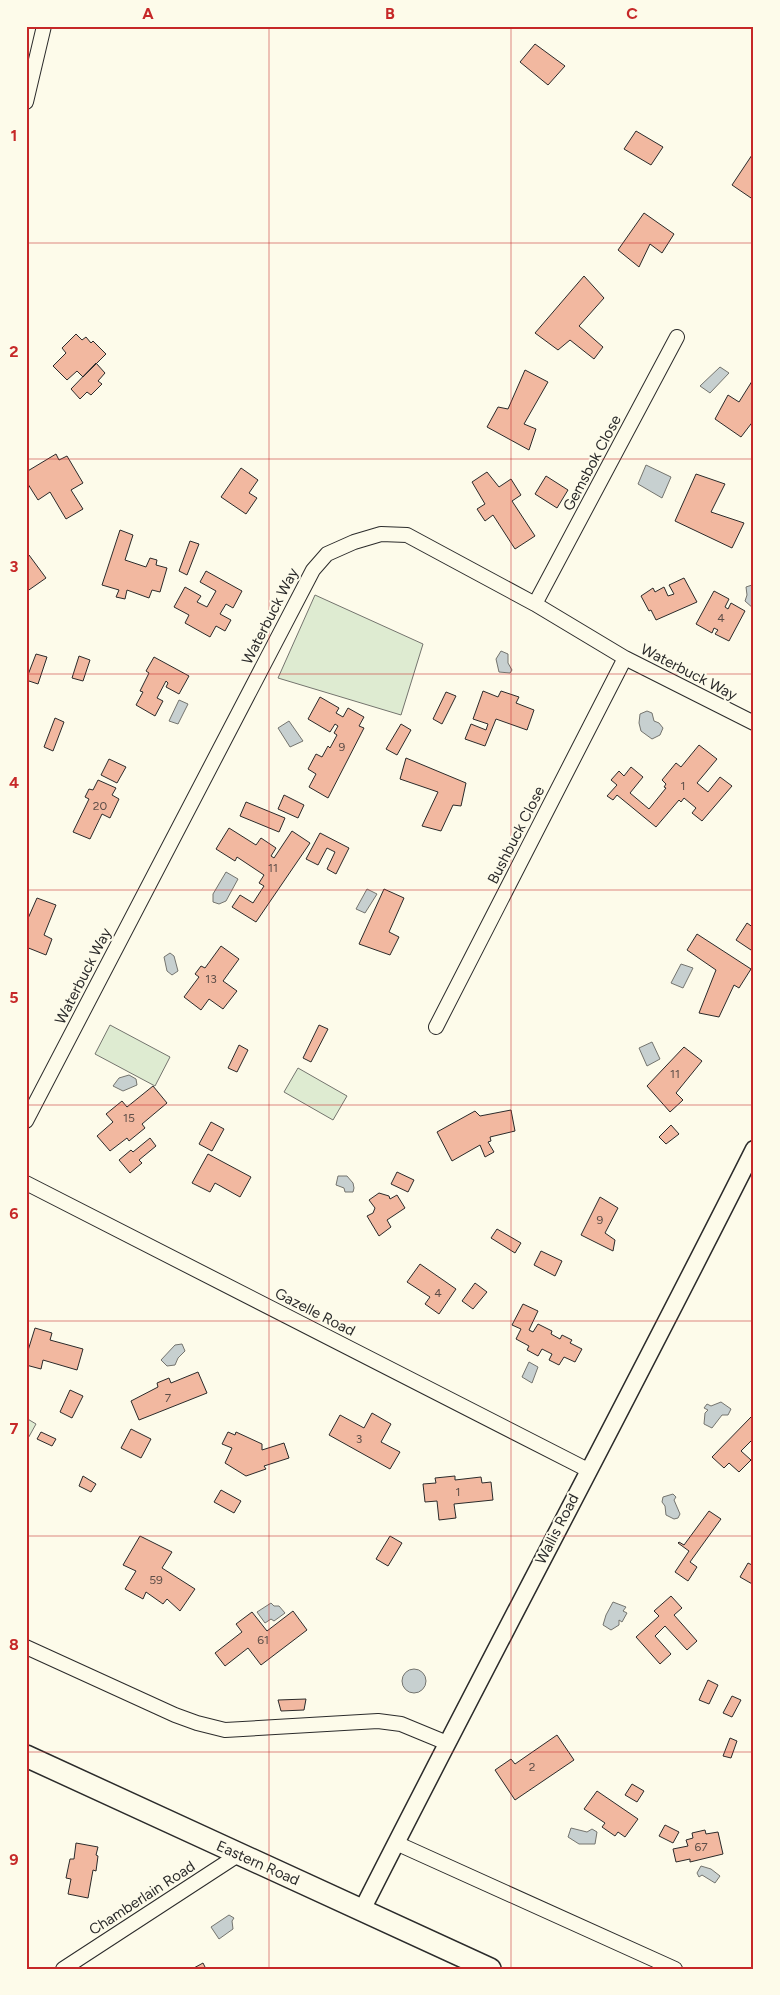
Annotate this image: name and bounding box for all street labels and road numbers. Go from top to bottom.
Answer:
street label: Gemsbok Close [559,412,625,514]
street label: Waterbuck Way [238,565,302,667]
street label: Waterbuck Way [638,640,740,704]
street label: Bushbuck Close [484,783,548,887]
street label: Waterbuck Way [51,925,115,1027]
street label: Gazelle Road [272,1284,358,1340]
street label: Wallis Road [532,1491,582,1567]
street label: Eastern Road [214,1837,302,1889]
street label: Chamberlain Road [86,1857,198,1939]

